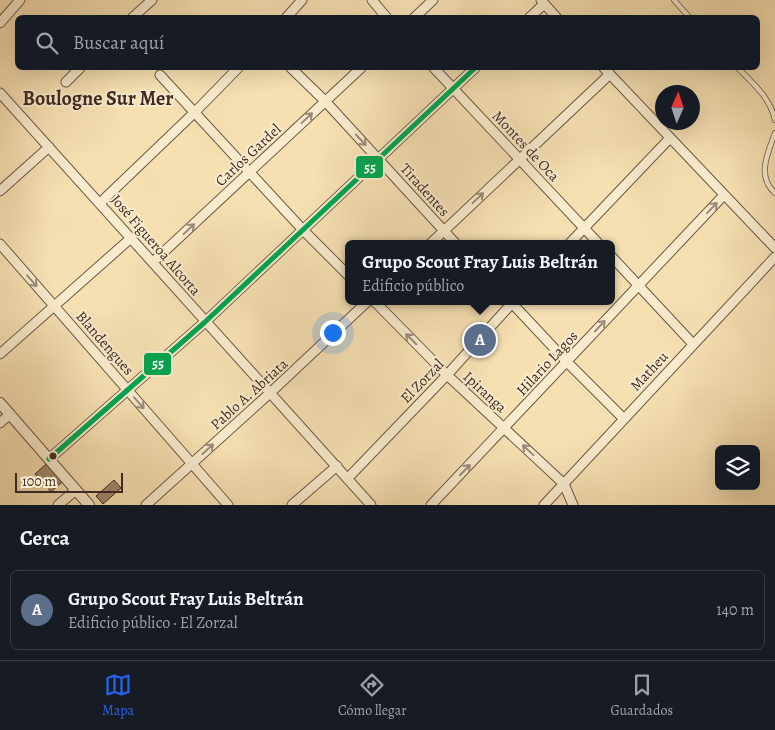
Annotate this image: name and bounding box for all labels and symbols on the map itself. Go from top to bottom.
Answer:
district label: Boulogne Sur Mer [23,85,173,112]
north arrow [655,85,700,130]
street label: Montes de Oca [488,106,564,186]
one-way arrow [301,112,314,124]
street label: Carlos Gardel [211,119,285,191]
one-way arrow [355,134,367,147]
line badge: 55 [355,155,384,179]
text: 55 [364,158,376,177]
street label: Tiradentes [396,159,454,221]
street label: José Figueroa Alcorta [106,190,206,300]
one-way arrow [472,192,484,204]
one-way arrow [706,202,718,214]
one-way arrow [182,223,195,235]
one-way arrow [26,274,38,287]
street label: Blandengues [71,307,139,379]
your location [320,320,346,346]
one-way arrow [594,320,606,332]
pin: A [464,321,496,359]
street label: Hilario Lagos [512,326,582,400]
one-way arrow [405,332,417,345]
street label: Matheu [626,346,673,395]
line badge: 55 [143,352,172,376]
text: 55 [152,354,164,373]
street label: Pablo A. Abriata [206,354,292,434]
street label: El Zorzal [396,354,448,408]
street label: Ipiranga [459,367,511,417]
one-way arrow [133,396,144,409]
one-way arrow [202,443,215,455]
one-way arrow [522,444,535,456]
unlabelled marker [48,451,58,461]
one-way arrow [459,463,471,476]
scale bar [15,470,122,493]

